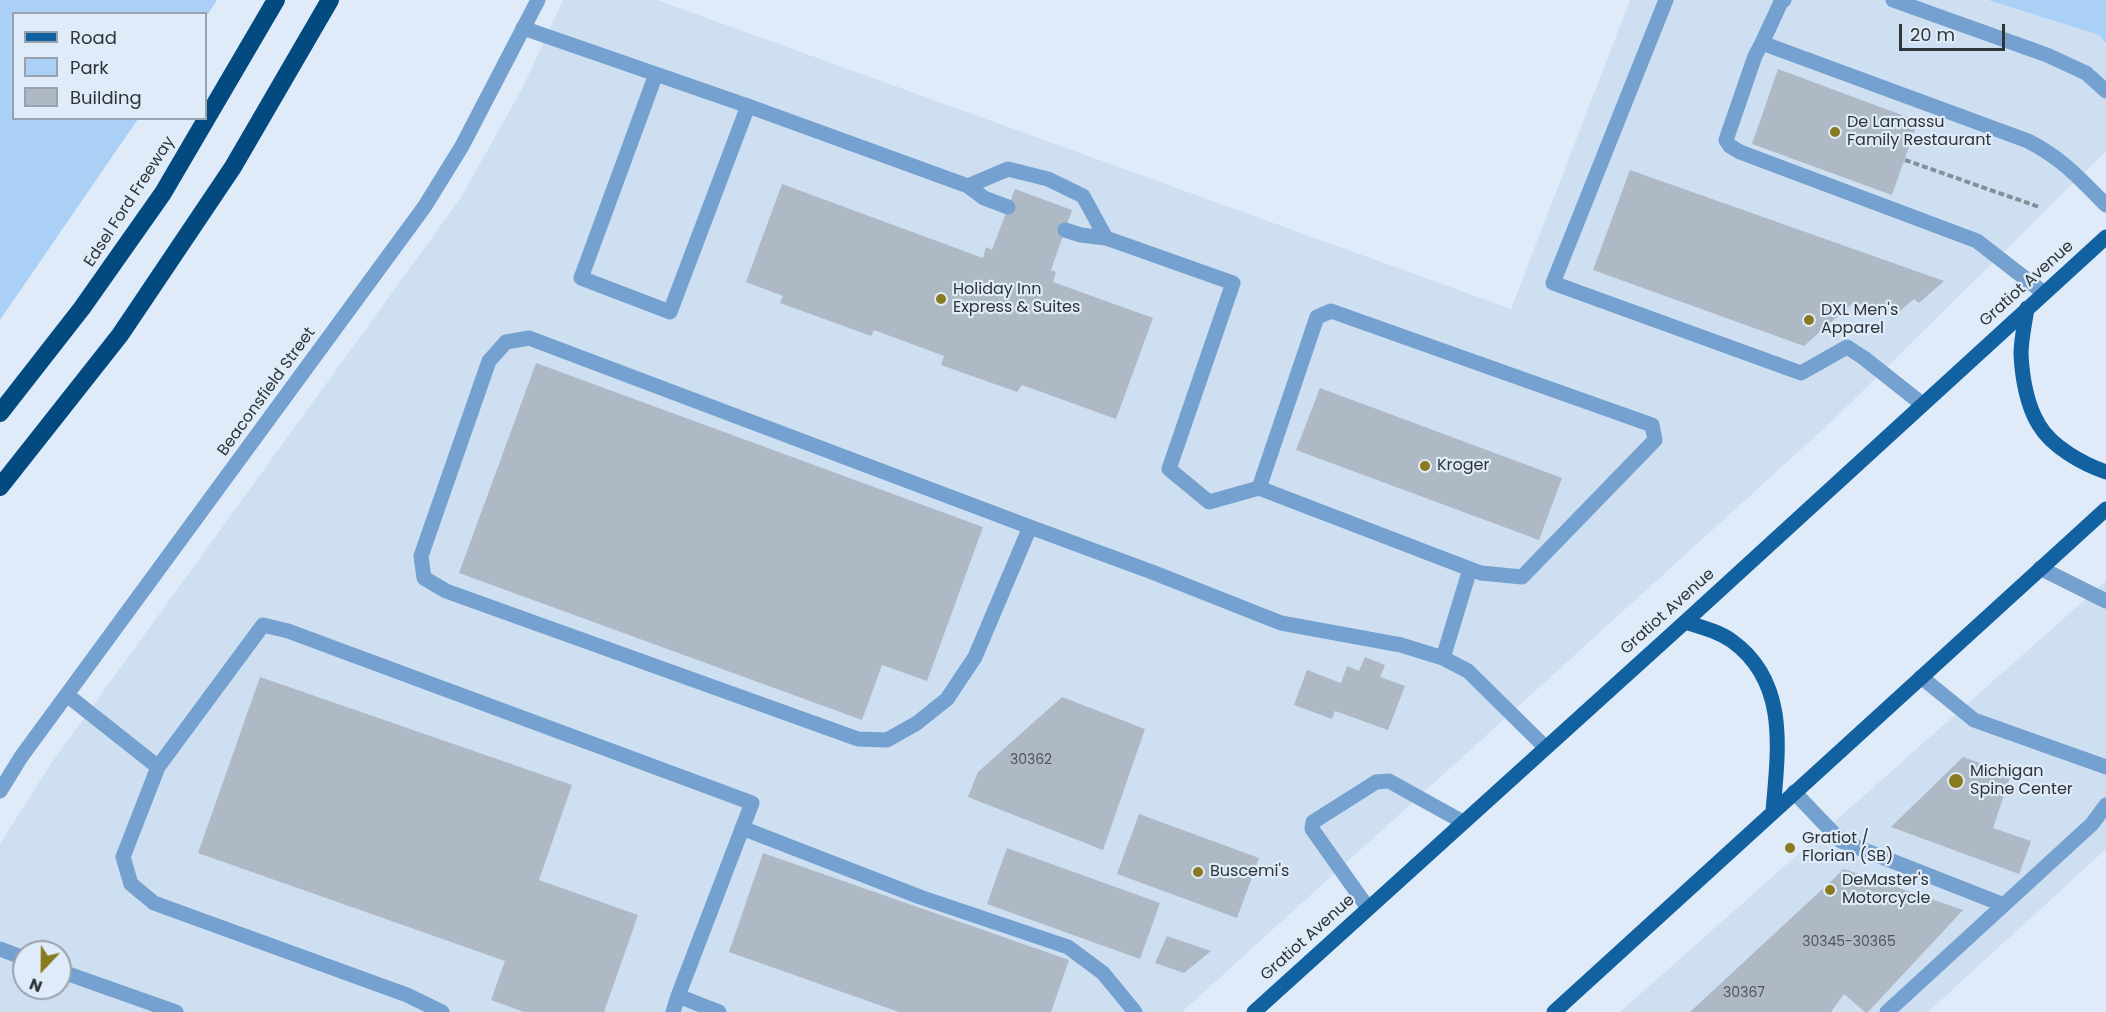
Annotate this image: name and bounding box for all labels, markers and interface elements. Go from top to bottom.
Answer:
legend [12,12,207,120]
scale bar [1902,12,2008,50]
text: 20 m [1910,22,1955,47]
text: Road [70,25,117,50]
text: Park [70,55,109,80]
text: Building [70,85,142,110]
place label: De Lamassu Family Restaurant [1847,113,1991,151]
marker: De Lamassu Family Restaurant [1828,125,1842,139]
street label: Edsel Ford Freeway [81,133,179,271]
street label: Gratiot Avenue [1976,237,2078,331]
place label: Holiday Inn Express & Suites [953,280,1080,318]
marker: Holiday Inn Express & Suites [934,292,948,306]
place label: DXL Men's Apparel [1821,301,1898,339]
marker: DXL Men's Apparel [1802,313,1816,327]
street label: Beaconsfield Street [214,324,320,460]
place label: Kroger [1437,456,1489,476]
marker: Kroger [1418,459,1432,473]
street label: Gratiot Avenue [1617,565,1719,659]
house number: 30362 [1010,752,1052,768]
place label: Michigan Spine Center [1970,762,2073,800]
marker: Michigan Spine Center [1947,772,1965,790]
place label: Gratiot / Florian (SB) [1802,829,1893,867]
marker: Gratiot / Florian (SB) [1783,841,1797,855]
place label: Buscemi's [1210,862,1289,882]
marker: Buscemi's [1191,865,1205,879]
place label: DeMaster's Motorcycle [1842,871,1930,909]
marker: DeMaster's Motorcycle [1823,883,1837,897]
street label: Gratiot Avenue [1257,891,1359,985]
house number: 30345-30365 [1802,934,1896,950]
north arrow [12,940,72,1000]
text: N [26,972,46,998]
house number: 30367 [1723,985,1765,1001]

